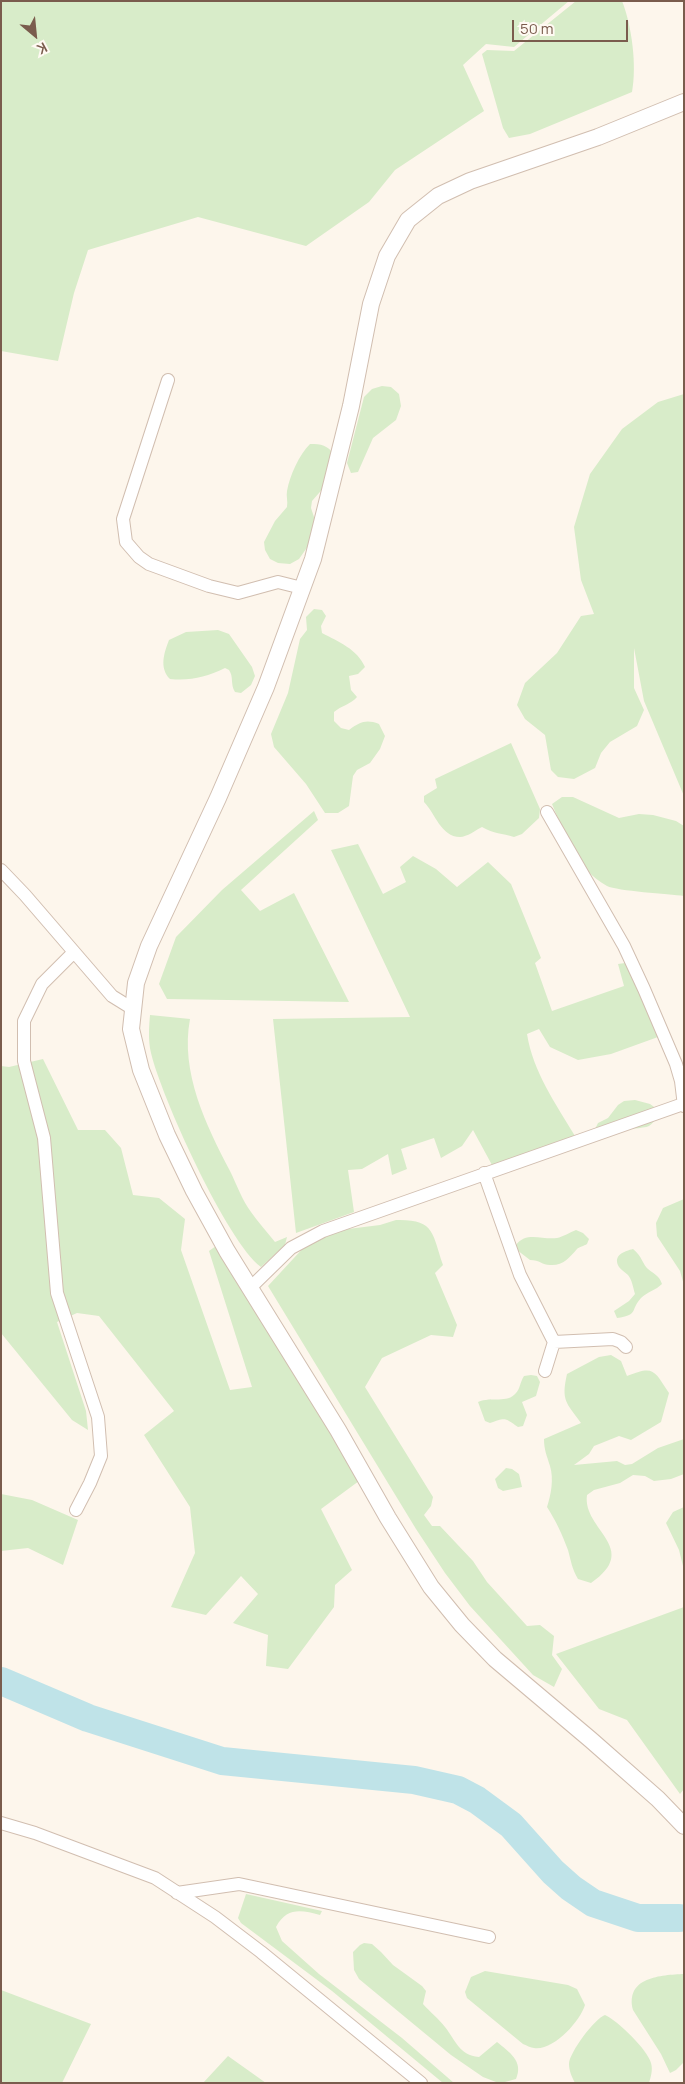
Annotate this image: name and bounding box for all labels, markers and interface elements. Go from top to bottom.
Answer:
north arrow [10,10,60,60]
scale bar [515,10,631,42]
text: 50 m [520,18,554,39]
text: K [34,38,51,59]

